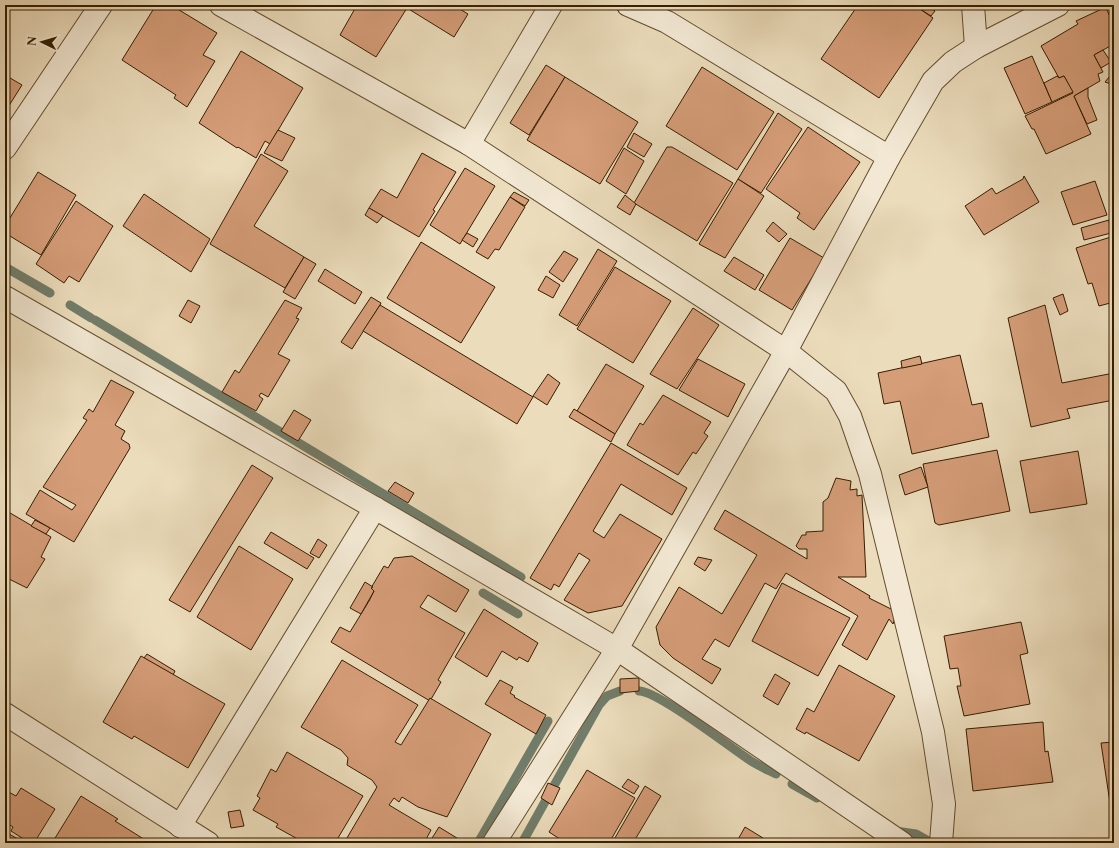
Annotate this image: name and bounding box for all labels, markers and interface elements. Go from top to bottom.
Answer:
north arrow [22,22,62,62]
text: N [25,35,39,47]

